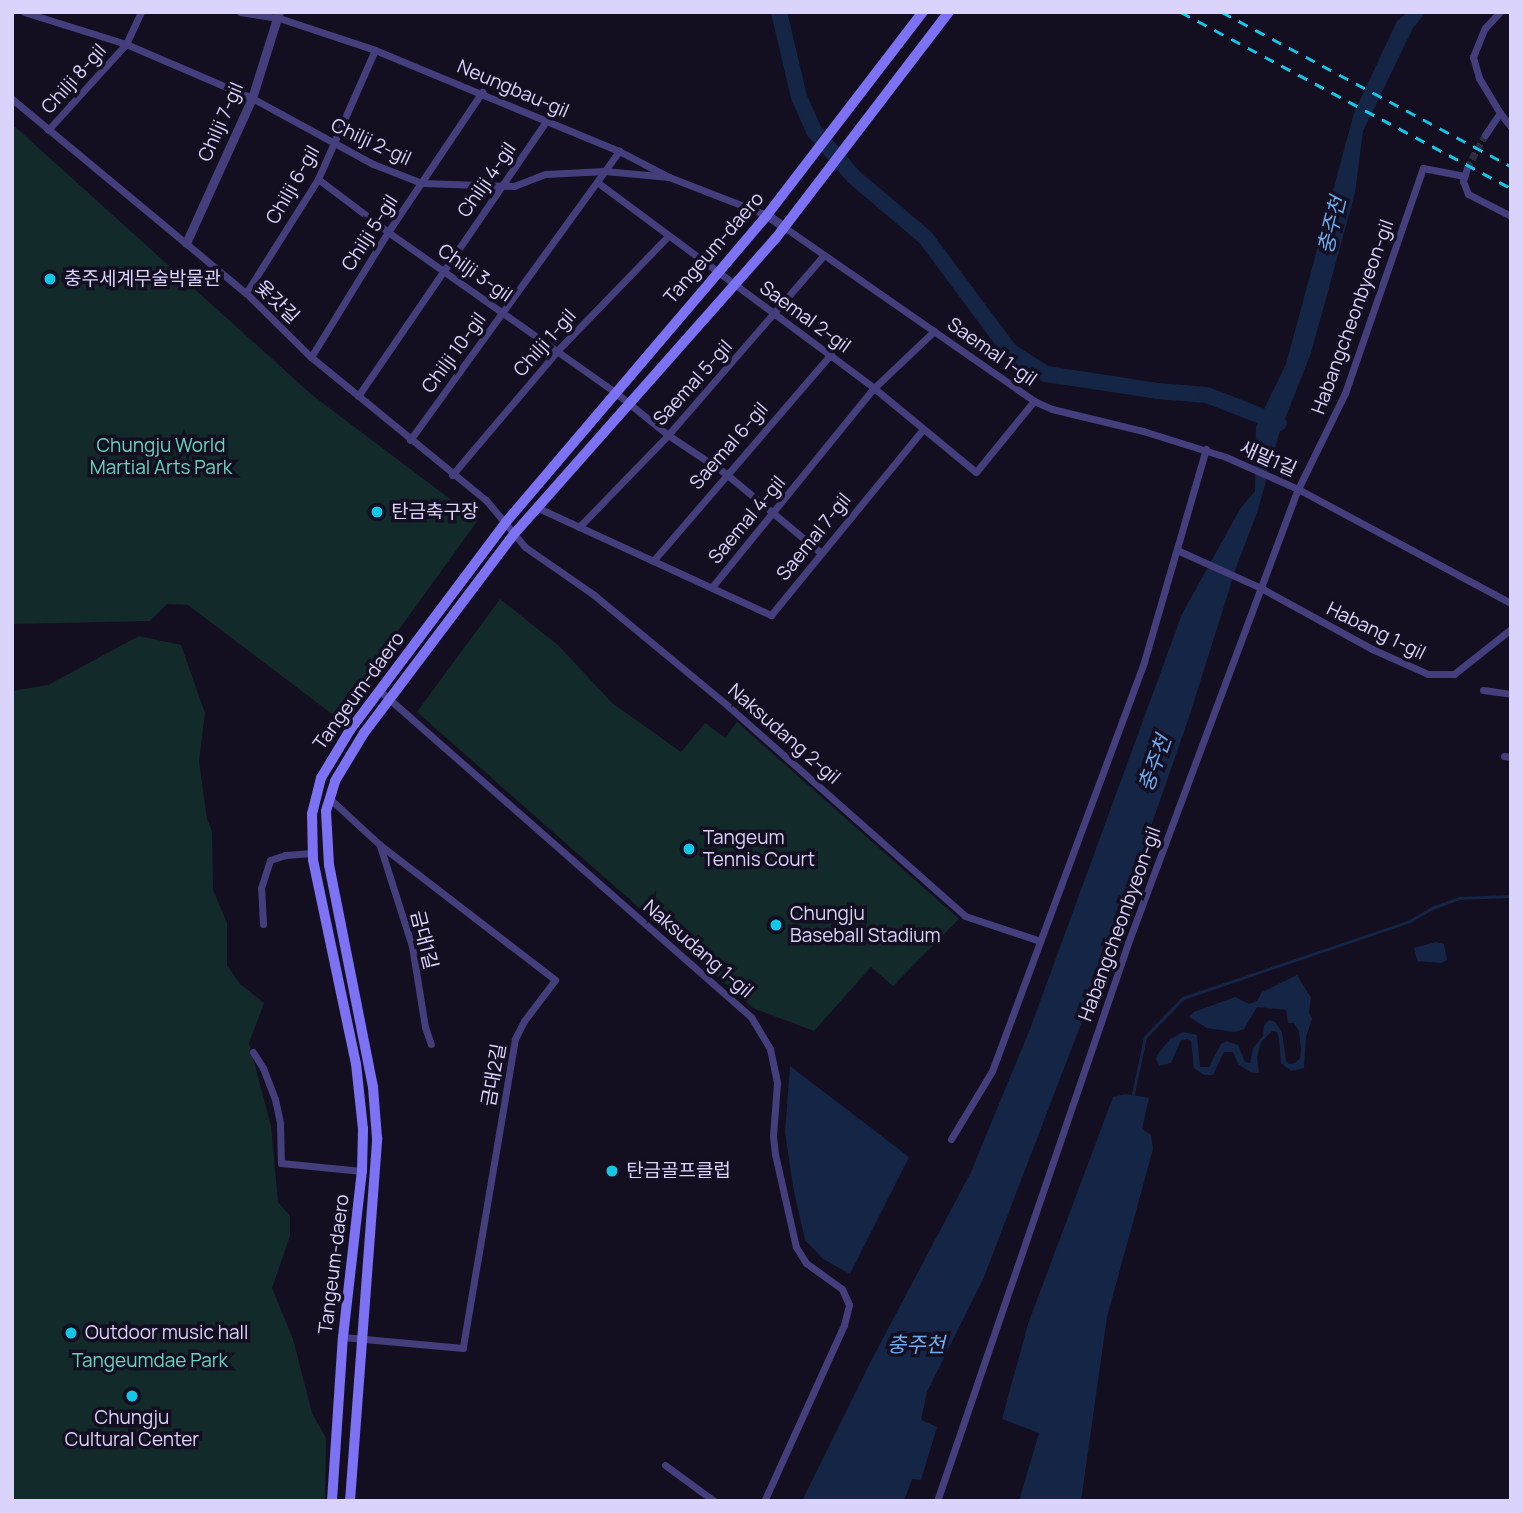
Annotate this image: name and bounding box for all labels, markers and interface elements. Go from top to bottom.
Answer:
street label: Chilji 8-gil [37,39,111,119]
street label: Neungbau-gil [454,55,572,123]
street label: Chilji 7-gil [193,79,249,165]
street label: Chilji 2-gil [327,114,415,170]
street label: Chilji 4-gil [453,138,521,222]
street label: Chilji 6-gil [261,142,325,228]
street label: Tangeum-daero [659,188,769,308]
street label: Chilji 5-gil [337,191,403,275]
water label: 충주천 [1312,194,1350,256]
street label: Habangcheonbyeon-gil [1307,217,1399,417]
street label: Chilji 3-gil [434,239,516,307]
place label: 충주세계무술박물관 [64,268,221,290]
marker: 충주세계무술박물관 [42,271,58,287]
street label: 옻갓길 [250,276,304,328]
street label: Saemal 2-gil [755,276,855,358]
street label: Chilji 1-gil [509,305,581,381]
street label: Chilji 10-gil [417,308,491,398]
street label: Saemal 1-gil [943,313,1041,391]
street label: Saemal 5-gil [649,336,737,430]
street label: Saemal 6-gil [685,398,773,494]
park label: Chungju World Martial Arts Park [90,435,232,479]
street label: 새말1길 [1236,436,1300,482]
street label: Saemal 4-gil [704,472,790,568]
street label: Saemal 7-gil [772,489,856,585]
place label: 탄금축구장 [391,501,478,523]
marker: 탄금축구장 [369,504,385,520]
street label: Habang 1-gil [1323,597,1429,665]
street label: Tangeum-daero [309,628,409,754]
street label: Naksudang 2-gil [723,679,845,789]
water label: 충주천 [1132,731,1176,795]
street label: Habangcheonbyeon-gil [1074,824,1166,1024]
place label: Tangeum Tennis Court [703,827,815,871]
marker: Tangeum Tennis Court [681,841,697,857]
street label: Naksudang 1-gil [639,895,757,1003]
place label: Chungju Baseball Stadium [790,903,941,947]
street label: 금대1길 [406,908,442,972]
marker: Chungju Baseball Stadium [768,917,784,933]
street label: 금대2길 [477,1042,511,1108]
place label: 탄금골프클럽 [626,1160,731,1182]
marker: 탄금골프클럽 [604,1163,620,1179]
street label: Tangeum-daero [314,1193,354,1335]
place label: Outdoor music hall [85,1322,248,1344]
marker: Outdoor music hall [63,1325,79,1341]
water label: 충주천 [887,1331,945,1357]
park label: Tangeumdae Park [72,1350,228,1372]
marker: Chungju Cultural Center [124,1388,140,1404]
place label: Chungju Cultural Center [65,1407,199,1451]

